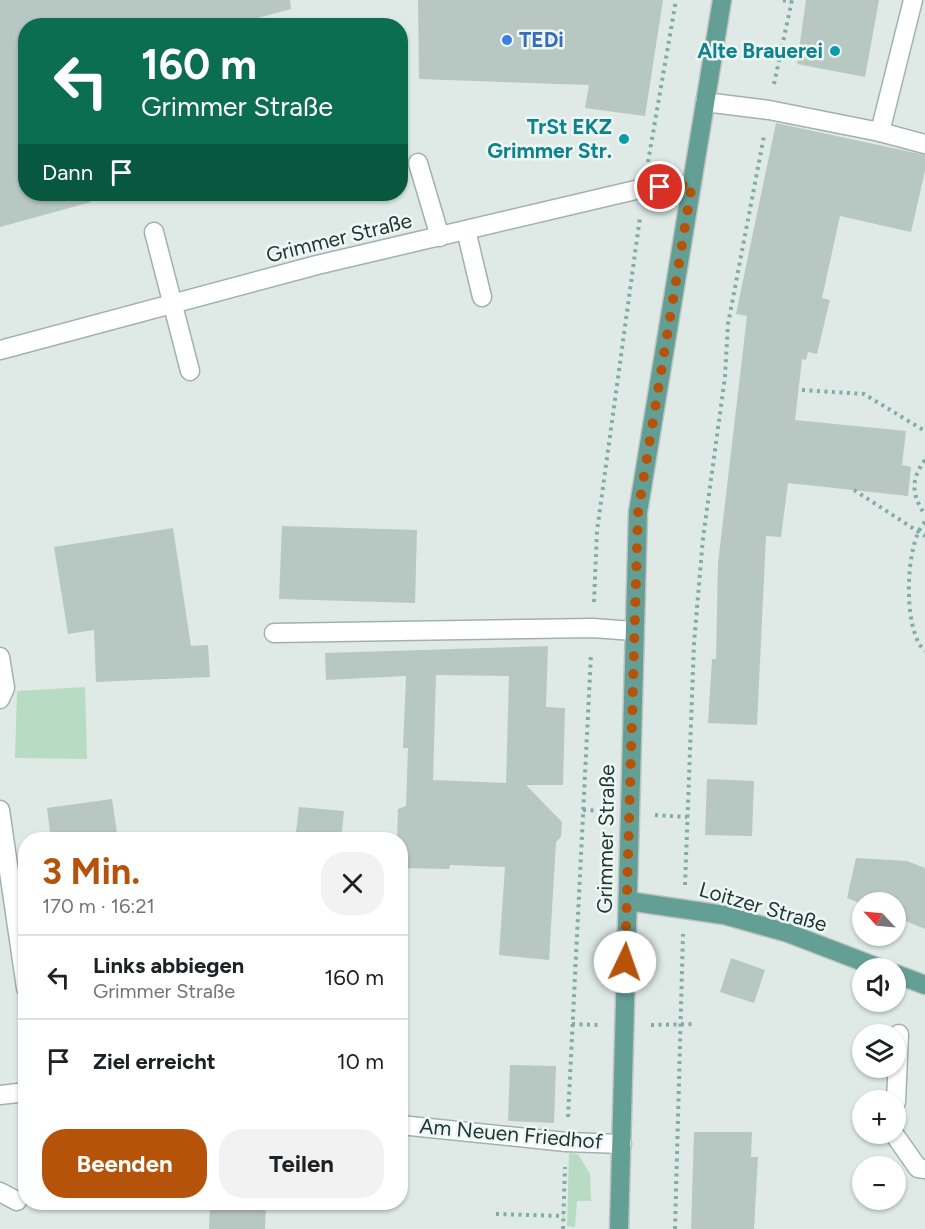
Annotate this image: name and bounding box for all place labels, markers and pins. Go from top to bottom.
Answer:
place label: TEDi [519,27,564,52]
marker: TEDi [500,33,514,47]
place label: Alte Brauerei [697,38,823,63]
marker: Alte Brauerei [828,44,842,58]
place label: TrSt EKZ Grimmer Str. [487,114,612,163]
marker: TrSt EKZ Grimmer Str. [617,132,631,146]
pin [634,161,685,212]

